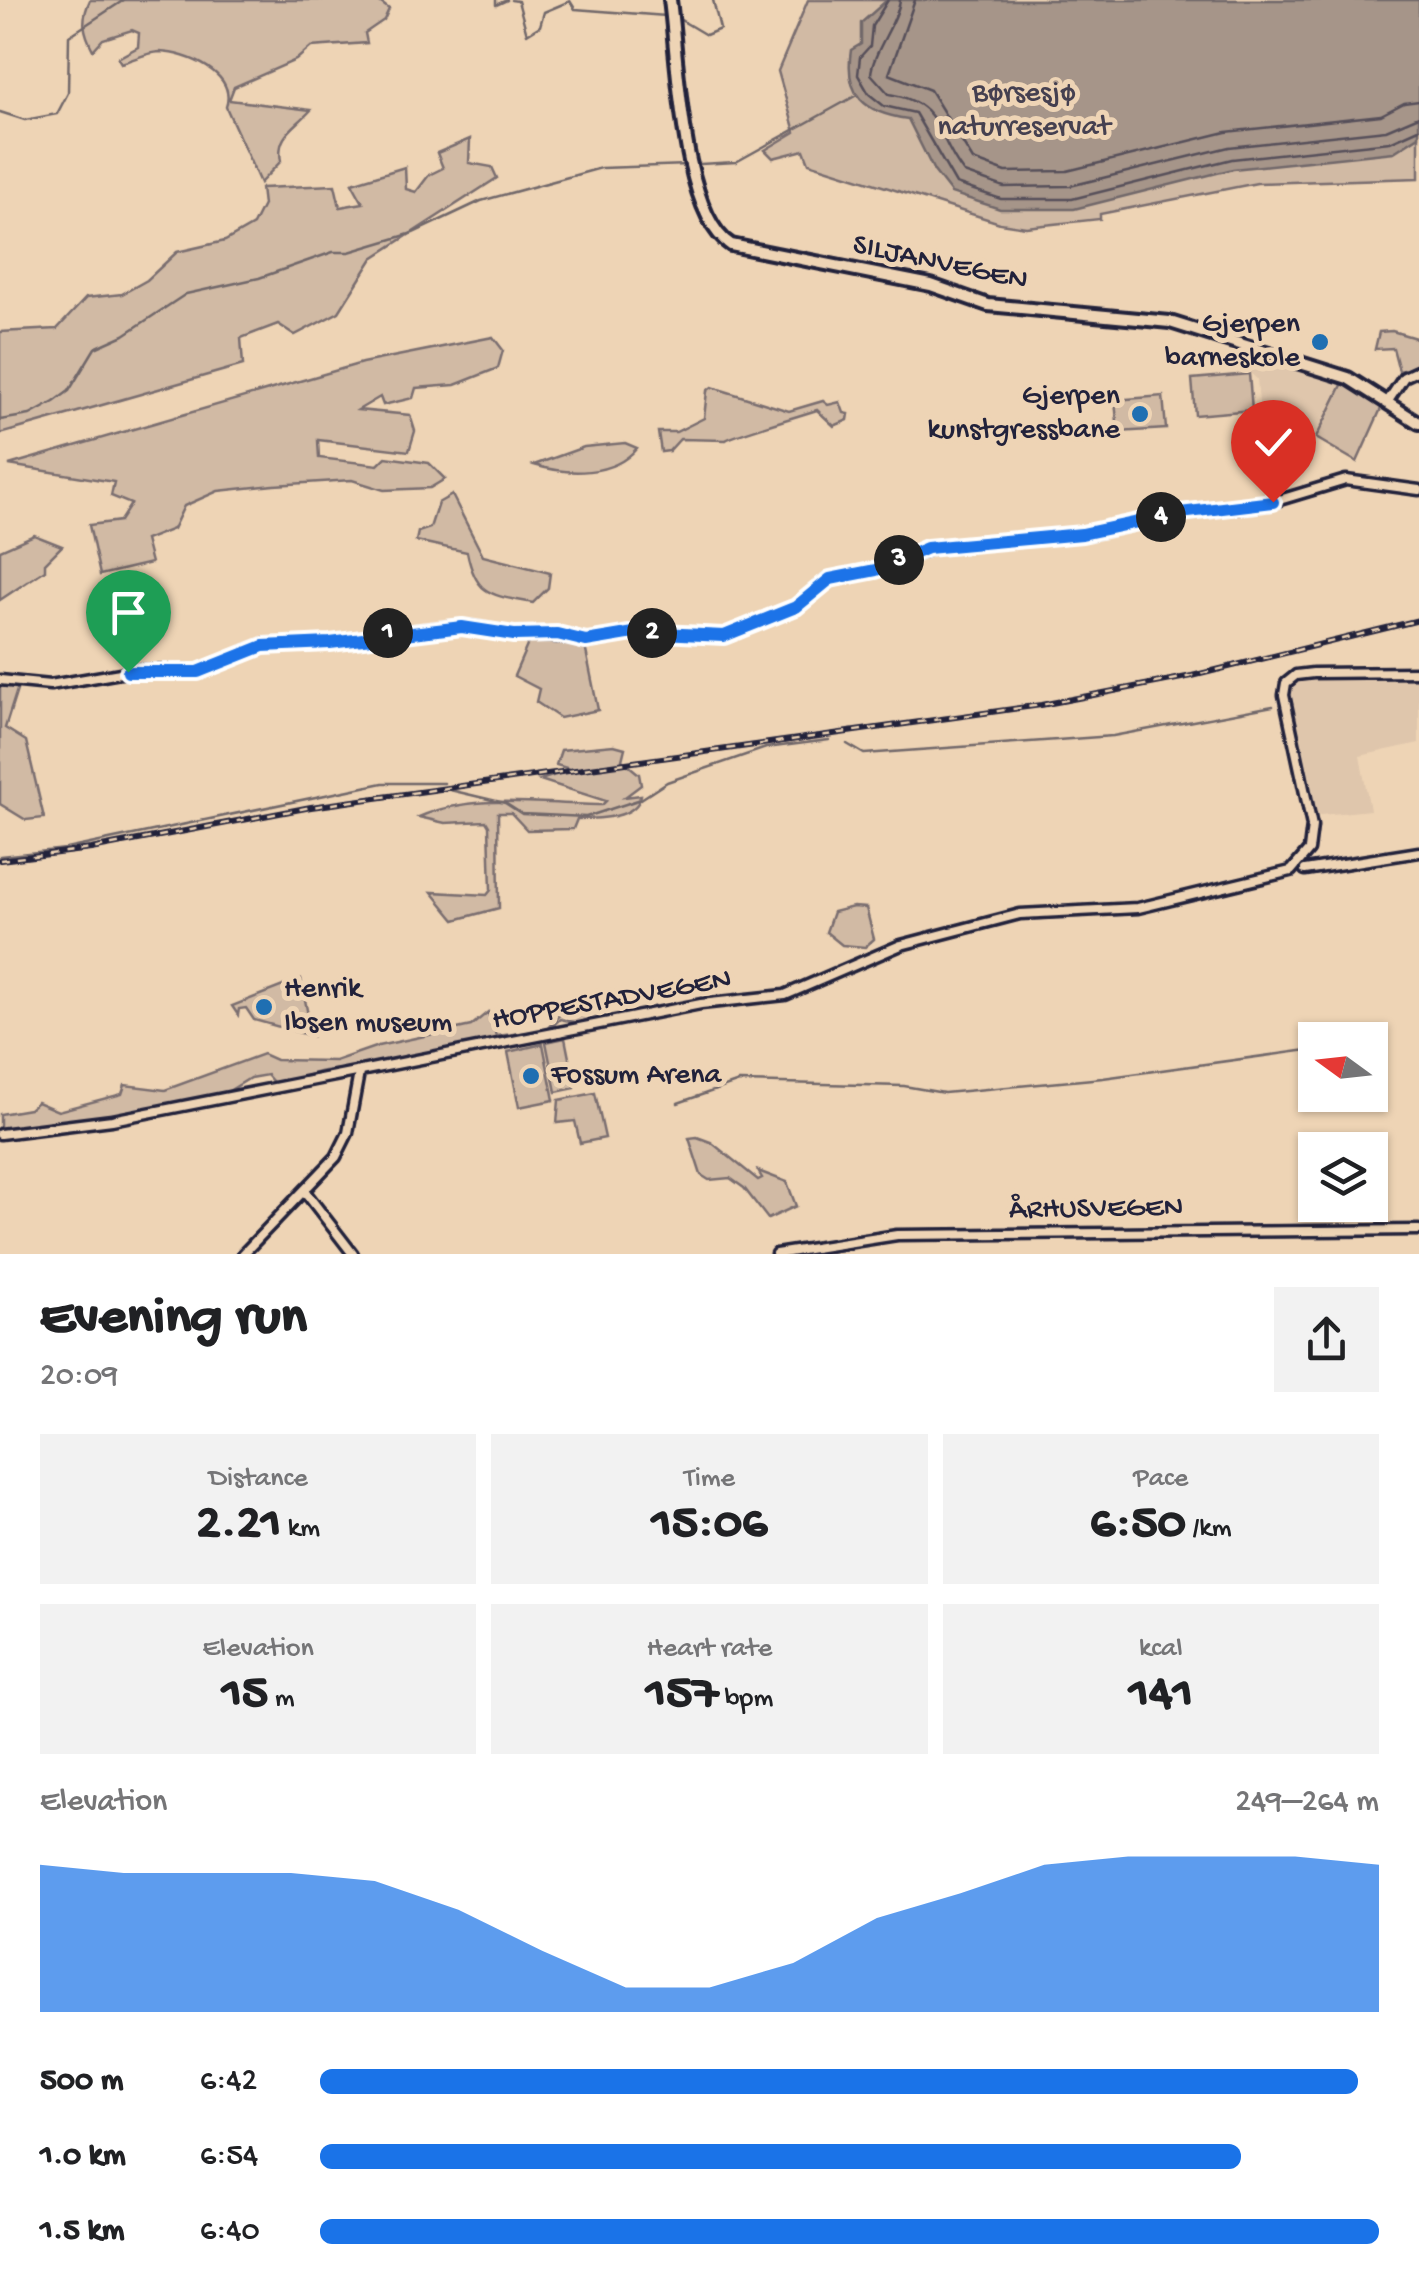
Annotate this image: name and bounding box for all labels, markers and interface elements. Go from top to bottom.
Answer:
park label: Børsesjø naturreservat [937,77,1113,146]
street label: SILJANVEGEN [849,228,1031,300]
place label: Gjerpen barneskole [1165,308,1301,377]
marker: Gjerpen barneskole [1309,331,1331,353]
place label: Gjerpen kunstgressbane [928,380,1121,449]
pin [1231,400,1316,503]
marker: Gjerpen kunstgressbane [1129,403,1151,425]
icon: check [1246,415,1301,470]
pin: 4 [1136,492,1186,542]
text: 4 [1154,500,1168,533]
pin: 3 [874,535,924,585]
text: 3 [892,543,906,576]
pin [86,570,171,673]
icon: arrive [101,585,156,640]
pin: 1 [363,608,413,658]
pin: 2 [627,608,677,658]
text: 1 [382,616,394,649]
text: 2 [645,616,659,649]
street label: HOPPESTADVEGEN [490,963,734,1039]
place label: Henrik Ibsen museum [284,973,452,1042]
marker: Henrik Ibsen museum [253,996,275,1018]
north arrow [1298,1022,1388,1112]
map controls [1298,1022,1388,1222]
place label: Fossum Arena [550,1059,723,1094]
marker: Fossum Arena [520,1065,542,1087]
button: layers [1298,1132,1388,1222]
street label: ÅRHUSVEGEN [1008,1189,1183,1229]
button: share [1274,1287,1379,1392]
text: Evening run [40,1288,307,1352]
text: 20:09 [40,1358,118,1396]
text: Distance [209,1463,308,1496]
text: Time [684,1463,735,1496]
text: Pace [1133,1463,1188,1496]
text: 2.21 [196,1496,281,1555]
text: 15:06 [652,1496,767,1555]
text: 6:50 [1090,1496,1186,1555]
text: km [281,1513,320,1546]
text: /km [1186,1513,1232,1546]
text: Elevation [203,1633,314,1666]
text: Heart rate [647,1633,772,1666]
text: kcal [1139,1633,1183,1666]
text: 15 [222,1666,268,1725]
text: 157 [646,1666,718,1725]
text: 141 [1129,1666,1193,1725]
text: m [268,1683,295,1716]
text: bpm [718,1683,773,1716]
text: Elevation [40,1784,167,1822]
text: 249–264 m [1235,1784,1379,1822]
text: 500 m [40,2063,123,2101]
text: 6:42 [200,2063,257,2101]
text: 1.0 km [40,2138,126,2176]
text: 6:54 [200,2138,258,2176]
text: 1.5 km [40,2213,124,2251]
text: 6:40 [200,2213,260,2251]

